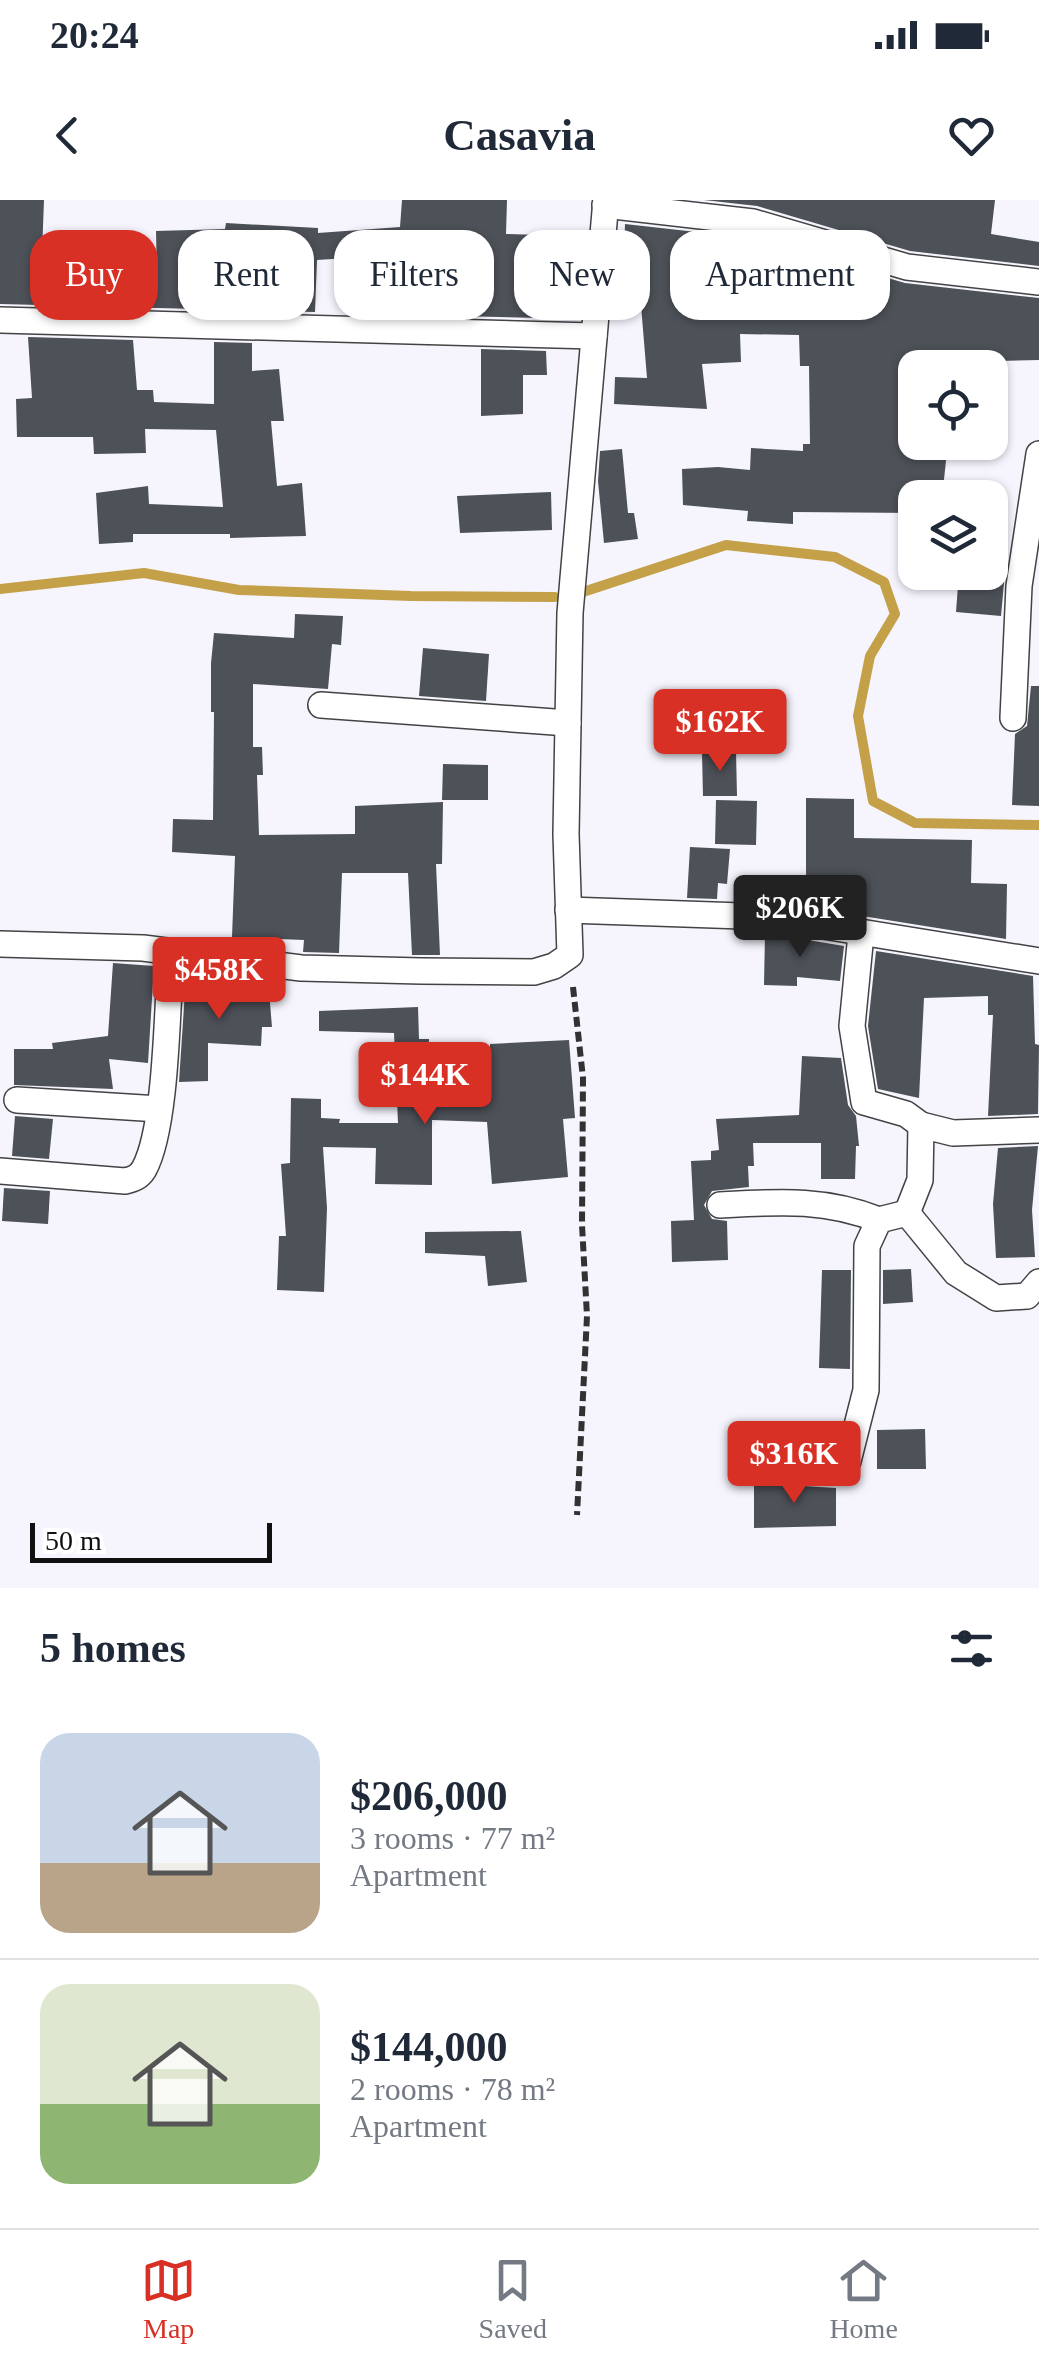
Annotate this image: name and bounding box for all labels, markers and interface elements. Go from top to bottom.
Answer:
text: 20:24 [50,14,139,56]
icon: back [40,108,95,163]
icon: heart [944,108,999,163]
text: Casavia [443,110,596,160]
chip: Buy [30,230,158,320]
chip: Rent [178,230,314,320]
chip: Filters [334,230,494,320]
chip: New [514,230,650,320]
chip: Apartment [670,230,890,320]
map controls [898,350,1008,590]
button: locate [898,350,1008,460]
button: layers [898,480,1008,590]
pin: $162K [650,689,790,774]
text: $162K [676,703,764,739]
pin: $206K [730,875,870,960]
text: $206K [756,889,844,925]
pin: $458K [149,937,289,1022]
text: $458K [175,951,263,987]
pin: $144K [355,1042,495,1127]
text: $144K [381,1056,469,1092]
pin: $316K [724,1421,864,1506]
text: $316K [750,1435,838,1471]
scale bar [30,1518,272,1562]
text: 50 m [45,1525,102,1556]
icon: filters [944,1621,999,1676]
text: 5 homes [40,1625,186,1671]
icon: home [120,1773,240,1893]
text: $206,000 [350,1773,508,1819]
text: 3 rooms · 77 m² [350,1820,555,1856]
text: Apartment [350,1857,487,1893]
icon: home [120,2024,240,2144]
text: $144,000 [350,2024,508,2070]
text: 2 rooms · 78 m² [350,2071,555,2107]
text: Apartment [350,2108,487,2144]
tab: Map [141,2253,196,2345]
tab: Saved [479,2253,547,2345]
tab: Home [829,2253,898,2345]

